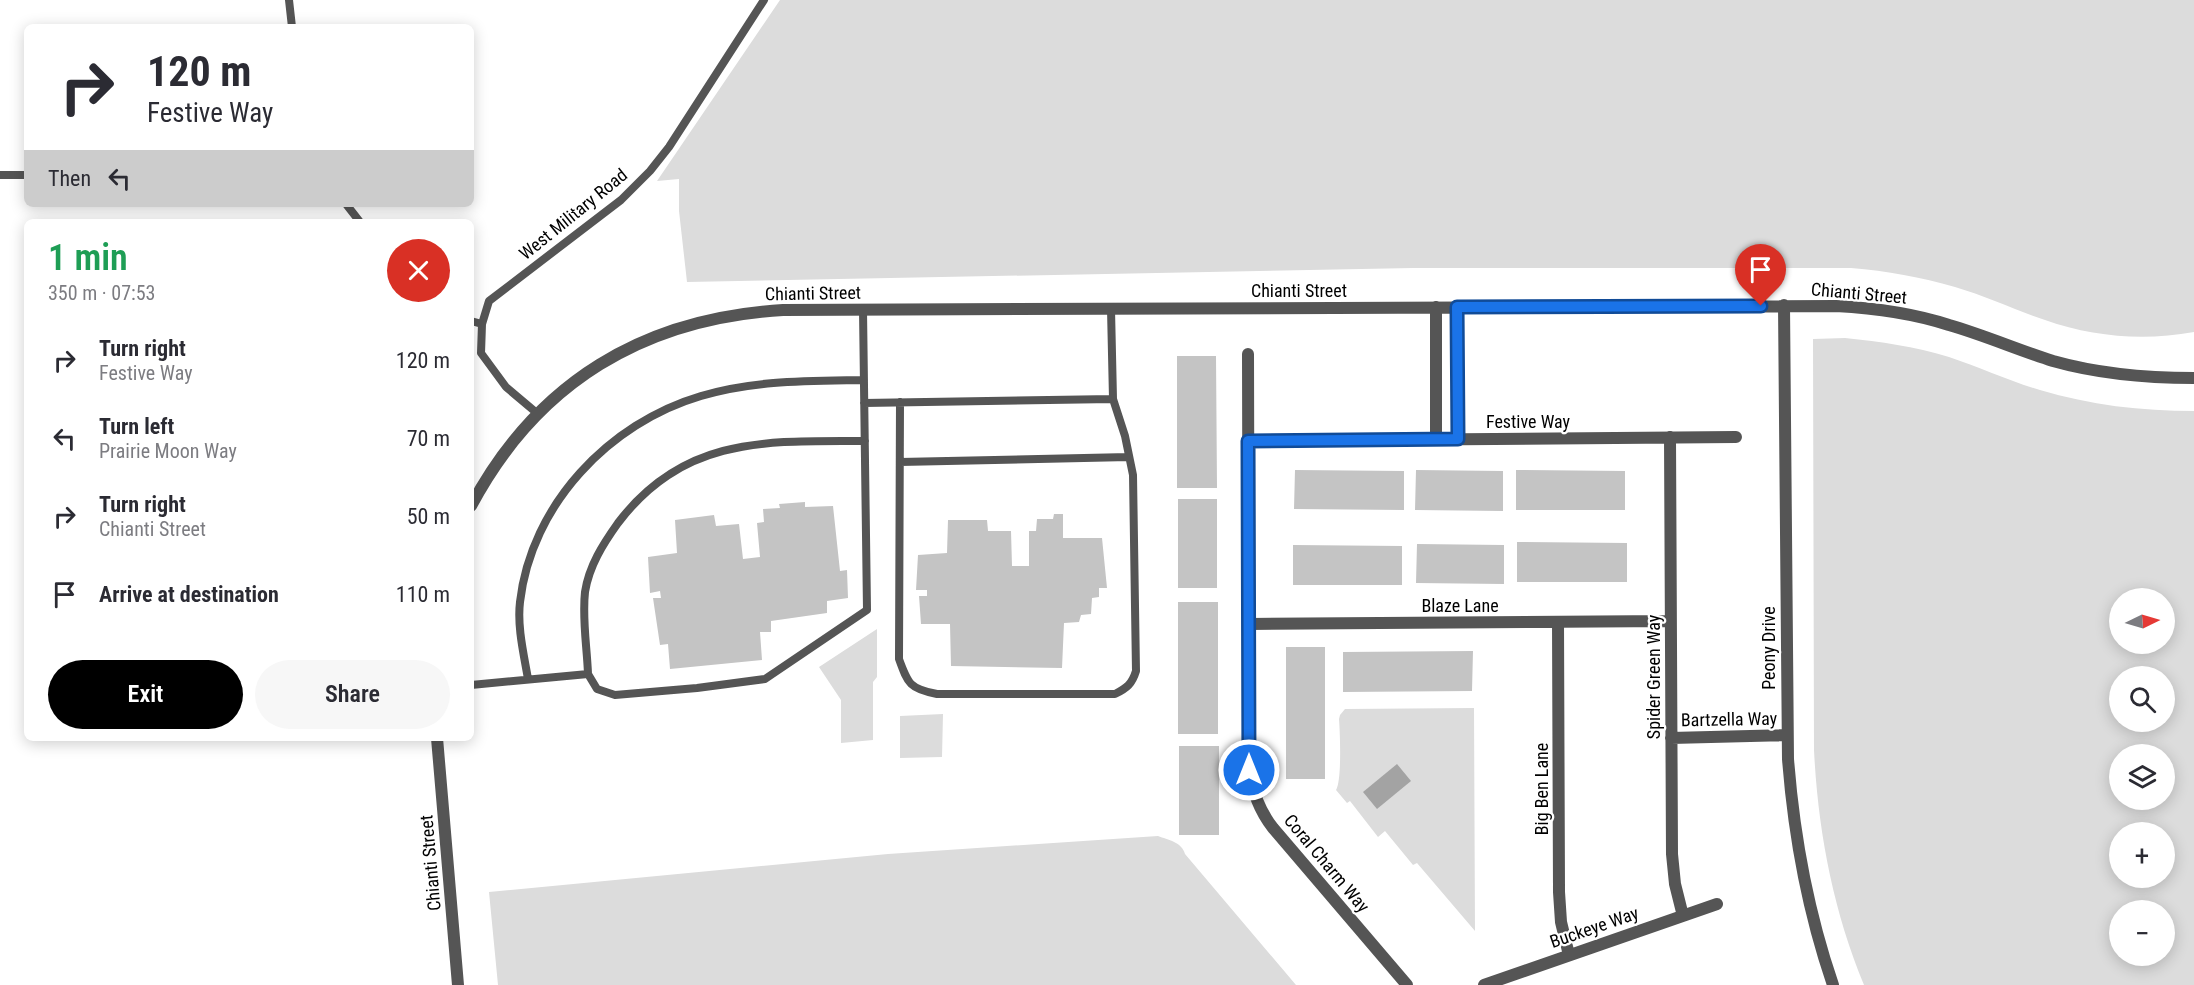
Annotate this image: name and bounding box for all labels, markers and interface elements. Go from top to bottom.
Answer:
text: 120 m [147,47,252,96]
icon: right [48,48,126,126]
text: Festive Way [147,97,273,129]
icon: left [103,162,136,195]
street label: West Military Road [515,164,631,264]
text: Then [48,166,91,191]
text: 1 min [48,237,128,279]
button: close [387,239,450,302]
pin [1735,244,1786,306]
icon: arrive [1744,253,1777,286]
street label: Chianti Street [1810,278,1908,308]
street label: Chianti Street [1251,280,1347,301]
text: 350 m · 07:53 [48,281,155,305]
street label: Chianti Street [765,282,861,304]
text: Turn right [99,336,186,361]
icon: right [48,344,81,377]
text: 120 m [396,348,450,373]
text: Festive Way [99,361,193,385]
street label: Festive Way [1486,411,1571,432]
text: Turn left [99,414,174,439]
icon: left [48,422,81,455]
text: 70 m [407,426,450,451]
text: Prairie Moon Way [99,439,237,463]
text: Turn right [99,492,186,517]
icon: right [48,500,81,533]
text: 50 m [407,504,450,529]
text: Chianti Street [99,517,206,541]
icon: arrive [48,578,81,611]
text: Arrive at destination [99,582,279,607]
text: 110 m [396,582,450,607]
north arrow [2109,588,2175,654]
map controls [2109,588,2175,966]
street label: Blaze Lane [1421,595,1499,616]
street label: Peony Drive [1758,606,1779,690]
street label: Spider Green Way [1643,614,1664,739]
button: Exit [48,660,243,729]
button: Share [255,660,450,729]
button: search [2109,666,2175,732]
street label: Bartzella Way [1681,708,1778,730]
position arrow [1217,738,1281,802]
street label: Big Ben Lane [1531,743,1552,835]
button: layers [2109,744,2175,810]
street label: Coral Charm Way [1280,810,1374,917]
street label: Chianti Street [415,814,445,912]
button: + [2109,822,2175,888]
button: − [2109,900,2175,966]
street label: Buckeye Way [1547,902,1642,952]

